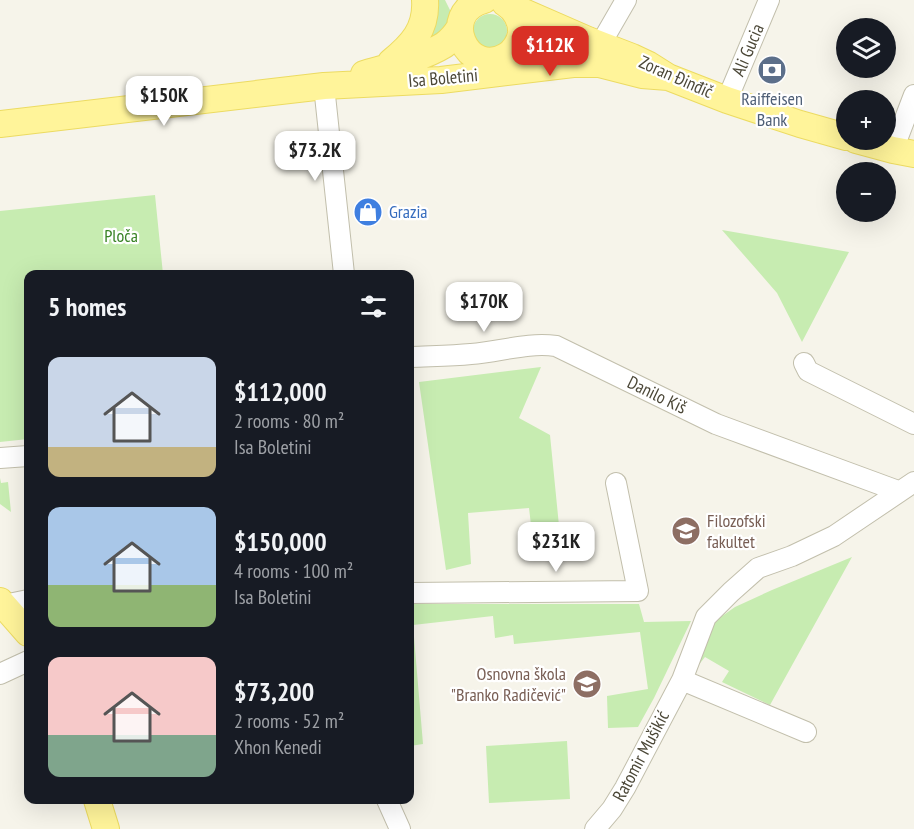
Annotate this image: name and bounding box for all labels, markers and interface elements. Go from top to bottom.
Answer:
map controls [836,18,896,222]
button: layers [836,18,896,78]
street label: Ali Gucia [726,20,769,79]
pin: $112K [508,26,592,77]
text: $112K [526,32,574,58]
street label: Zoran Đinđič [636,50,717,103]
bank icon: Raiffeisen Bank [756,54,788,86]
street label: Isa Boletini [407,63,479,92]
pin: $150K [122,76,206,127]
text: $150K [140,82,188,108]
place label: Raiffeisen Bank [741,87,803,131]
button: + [836,90,896,150]
pin: $73.2K [266,131,364,182]
text: $73.2K [289,137,341,163]
button: − [836,162,896,222]
shop icon: Grazia [352,196,384,228]
place label: Grazia [389,200,428,223]
park label: Ploča [104,224,138,247]
pin: $170K [442,282,526,333]
text: $170K [460,288,508,314]
text: 5 homes [48,290,126,323]
icon: filters [357,290,390,323]
street label: Danilo Kiš [624,370,691,419]
text: $112,000 [234,375,327,408]
icon: home [96,381,168,453]
text: 2 rooms · 80 m² [234,408,344,434]
text: Isa Boletini [234,434,312,460]
place label: Filozofski fakultet [707,509,766,553]
school or university icon: Filozofski fakultet [670,515,702,547]
pin: $231K [514,522,598,573]
text: $150,000 [234,525,327,558]
text: $231K [532,528,580,554]
icon: home [96,531,168,603]
text: 4 rooms · 100 m² [234,558,353,584]
text: Isa Boletini [234,584,312,610]
place label: Osnovna škola "Branko Radičević" [451,662,566,706]
school or university icon: Osnovna škola "Branko Radičević" [571,668,603,700]
text: $73,200 [234,675,314,708]
icon: home [96,681,168,753]
street label: Ratomir Mušikić [607,706,674,805]
text: 2 rooms · 52 m² [234,708,344,734]
text: Xhon Kenedi [234,734,322,760]

